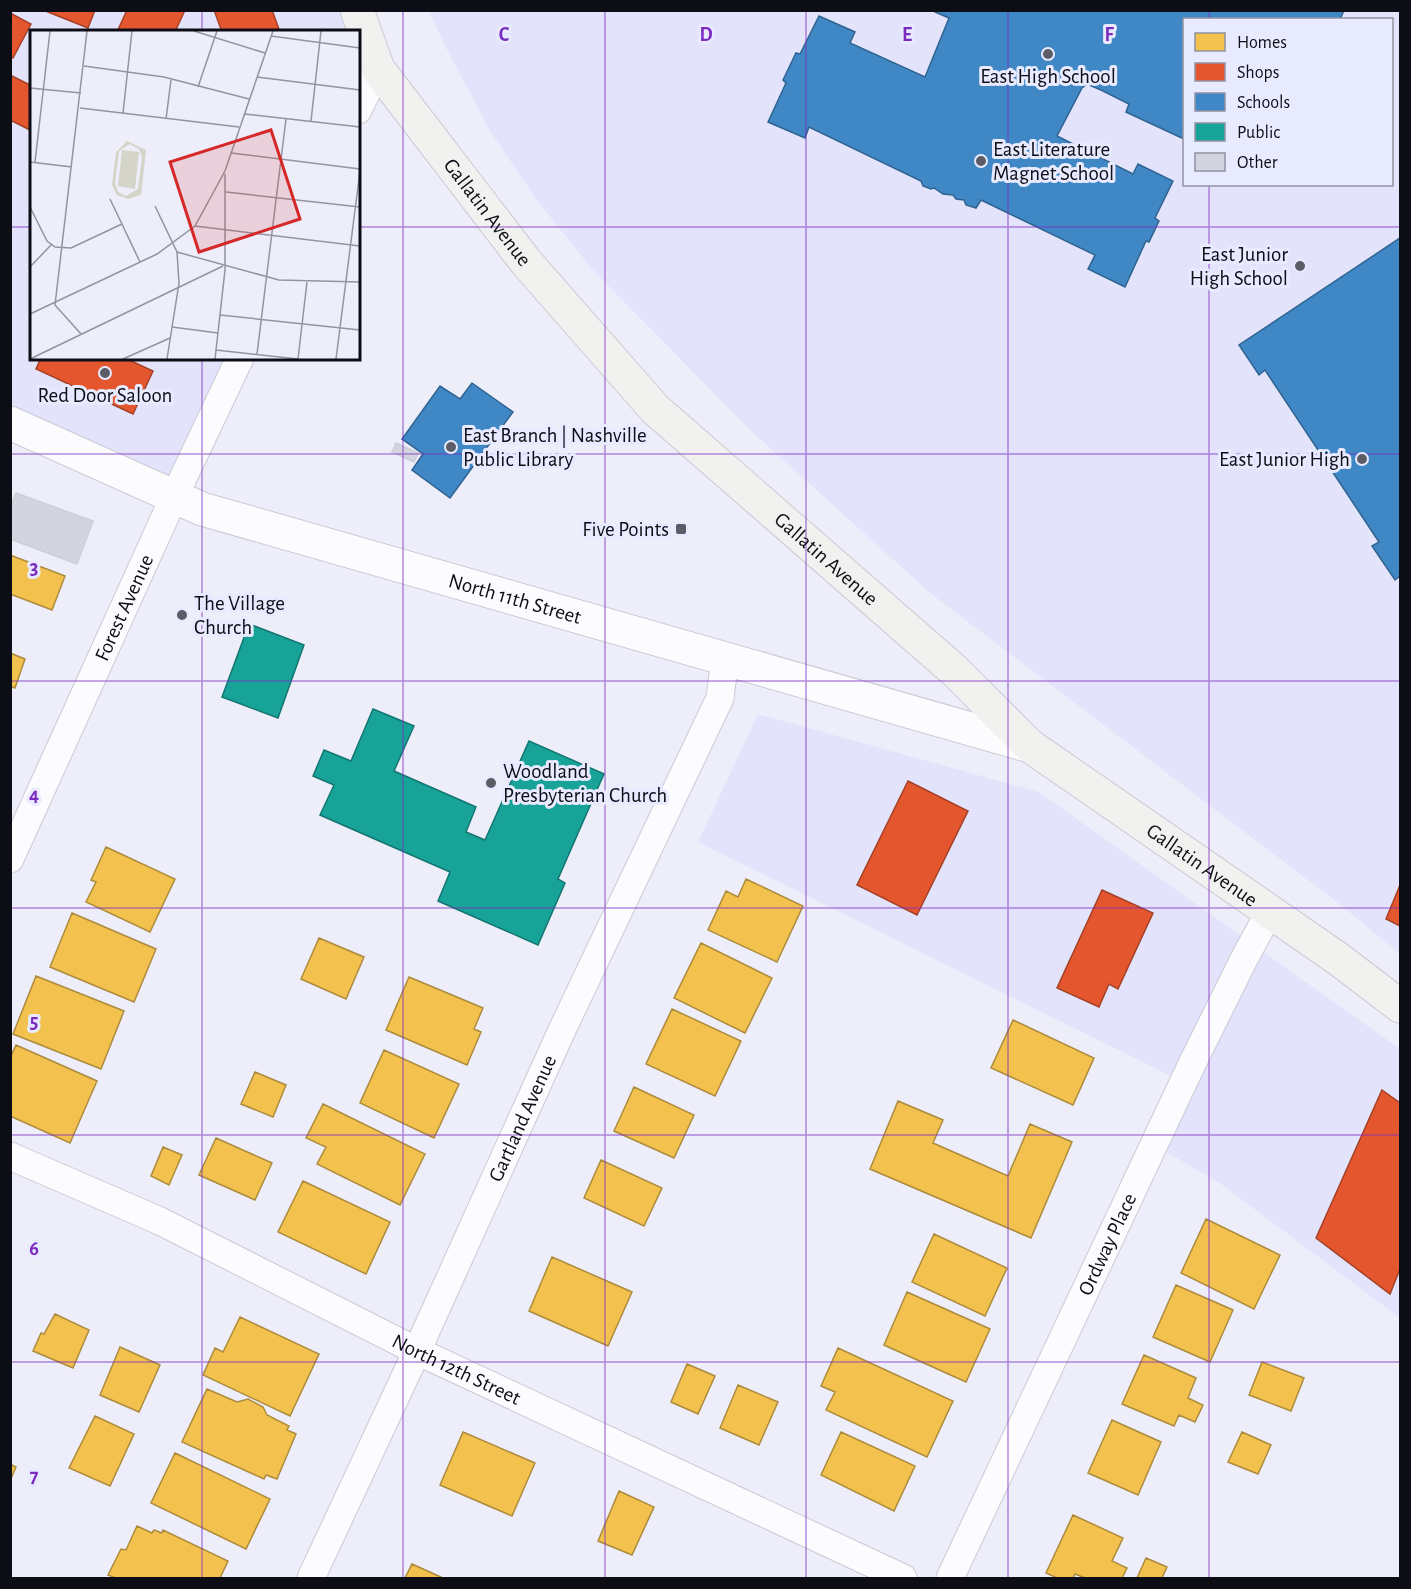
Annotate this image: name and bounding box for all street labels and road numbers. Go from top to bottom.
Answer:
street label: Gallatin Avenue [440,155,535,270]
street label: Gallatin Avenue [770,509,882,610]
street label: Forest Avenue [91,551,157,664]
street label: North 11th Street [446,570,584,628]
street label: Gallatin Avenue [1143,820,1261,911]
street label: Gartland Avenue [485,1052,560,1185]
street label: Ordway Place [1075,1190,1141,1299]
street label: North 12th Street [389,1330,524,1409]

